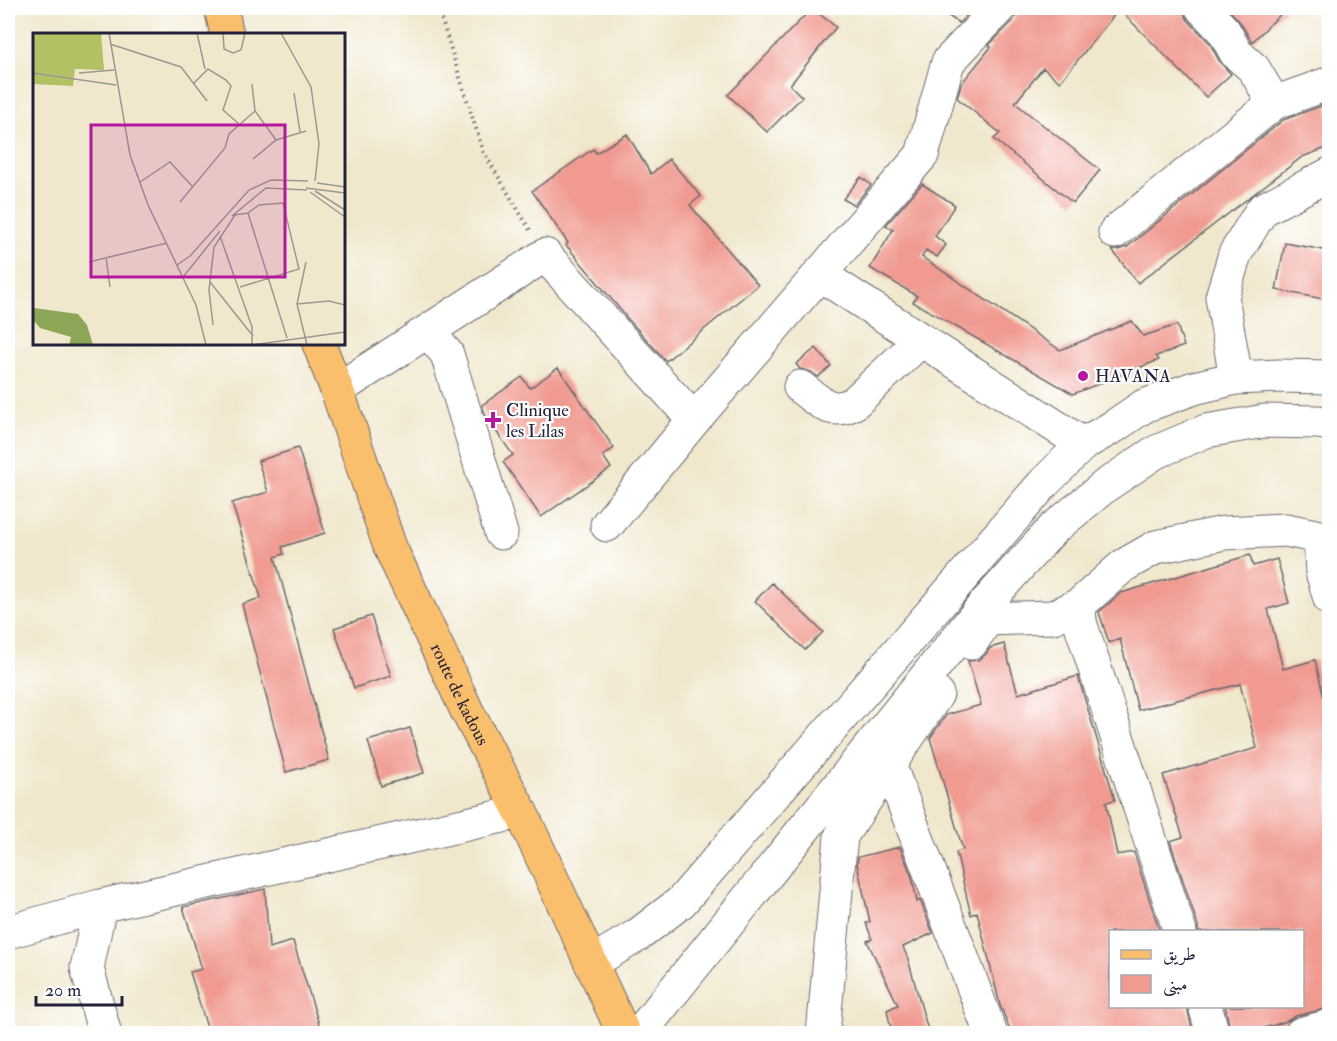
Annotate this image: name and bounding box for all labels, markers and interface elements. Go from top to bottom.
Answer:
inset map [33,33,345,345]
place label: HAVANA [1095,365,1171,388]
marker: HAVANA [1076,369,1090,383]
place label: Clinique les Lilas [506,399,569,443]
marker: Clinique les Lilas [484,411,502,429]
street label: route de kadous [425,639,495,749]
legend [1109,930,1304,1008]
text: طريق [1163,943,1196,966]
scale bar [36,969,122,1007]
text: مبنى [1163,973,1188,997]
text: 20 m [45,979,81,1002]

